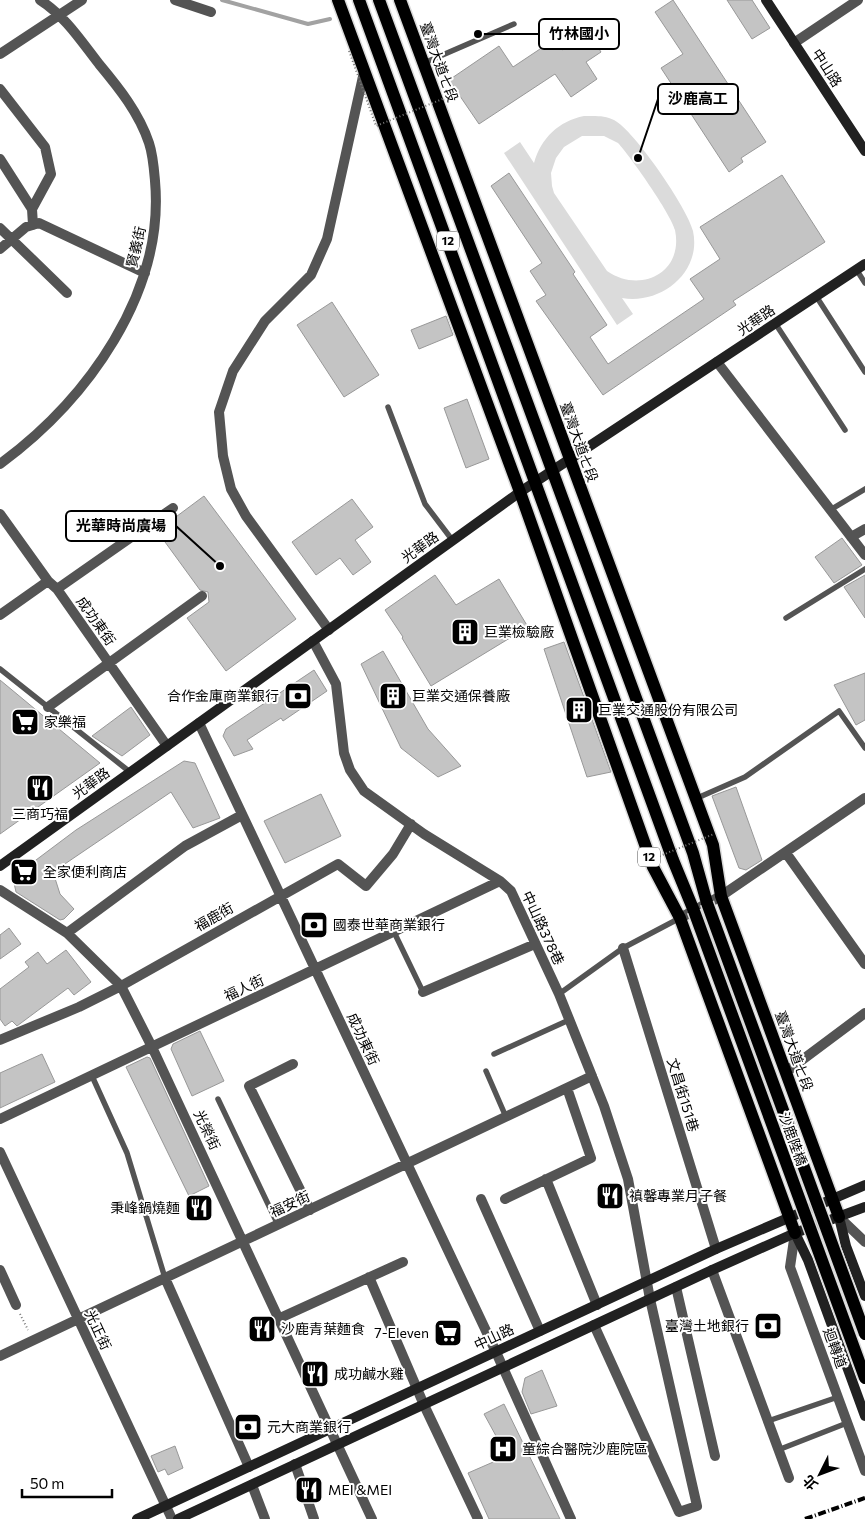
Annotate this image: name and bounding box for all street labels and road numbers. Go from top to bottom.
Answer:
street label: 臺灣大道七段 [417,19,462,104]
street label: 中山路 [809,45,846,90]
street label: 賢義街 [123,225,149,269]
road number: 12 [437,232,459,250]
street label: 光華路 [734,301,778,338]
street label: 臺灣大道七段 [557,399,602,484]
street label: 光華路 [398,527,442,566]
street label: 成功東街 [73,593,119,649]
street label: 光華路 [69,763,113,802]
road number: 12 [638,848,660,866]
street label: 中山路378巷 [519,888,568,968]
street label: 福鹿街 [191,899,236,934]
street label: 福人街 [221,971,266,1004]
street label: 臺灣大道七段 [772,1008,817,1093]
street label: 成功東街 [344,1010,383,1068]
street label: 文昌街151巷 [664,1056,703,1134]
street label: 光榮街 [191,1107,224,1152]
street label: 沙鹿陸橋 [776,1110,811,1168]
street label: 福安街 [267,1187,312,1220]
street label: 光正街 [82,1307,115,1352]
street label: 中山路 [471,1320,516,1353]
street label: 迴轉道 [820,1325,851,1370]

